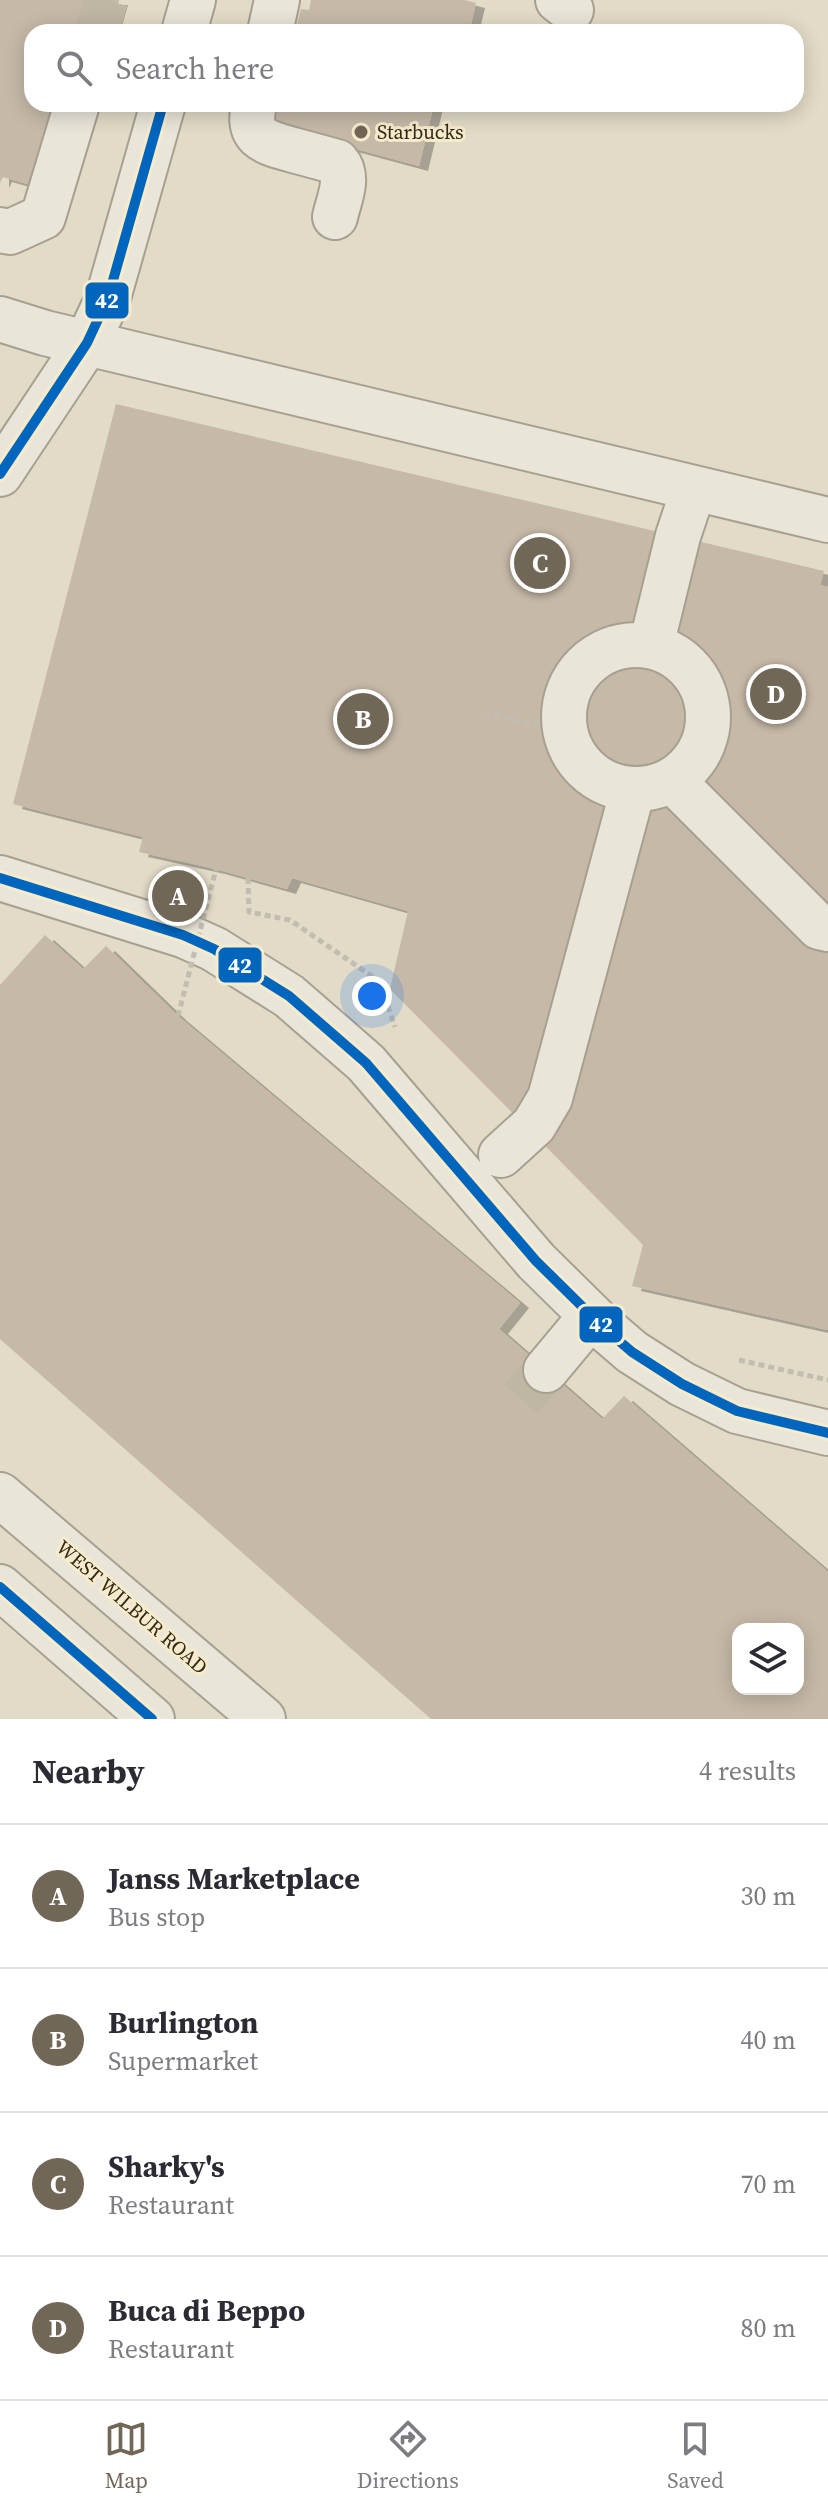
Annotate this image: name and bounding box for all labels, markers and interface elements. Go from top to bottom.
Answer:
search box [24,24,804,112]
icon: search [52,46,96,90]
text: Search here [116,48,274,89]
place label: Starbucks [377,118,464,146]
marker: Starbucks [352,123,370,141]
line badge: 42 [84,281,130,320]
text: 42 [95,285,119,315]
pin: C [514,533,566,593]
pin: D [750,664,802,724]
pin: B [337,689,389,749]
pin: A [152,866,204,926]
line badge: 42 [217,946,263,984]
text: 42 [228,950,252,980]
your location [352,976,392,1016]
line badge: 42 [578,1305,624,1344]
text: 42 [589,1309,613,1339]
street label: WEST WILBUR ROAD [50,1533,214,1681]
map controls [732,1623,804,1695]
button: layers [732,1623,804,1695]
text: Nearby [32,1748,145,1794]
text: 4 results [699,1753,796,1789]
text: Janss Marketplace [108,1858,360,1899]
text: A [49,1878,67,1914]
text: 30 m [741,1878,796,1914]
text: Bus stop [108,1899,205,1935]
text: Burlington [108,2002,259,2043]
text: B [50,2022,66,2058]
text: 40 m [741,2022,796,2058]
text: Supermarket [108,2043,258,2079]
text: Sharky's [108,2146,225,2187]
text: C [50,2166,66,2202]
text: 70 m [741,2166,796,2202]
text: Restaurant [108,2187,234,2223]
text: Buca di Beppo [108,2290,305,2331]
text: D [49,2310,67,2346]
text: 80 m [741,2310,796,2346]
text: Restaurant [108,2331,234,2367]
tab: Map [104,2417,148,2495]
tab: Directions [357,2417,459,2495]
tab: Saved [667,2417,724,2495]

